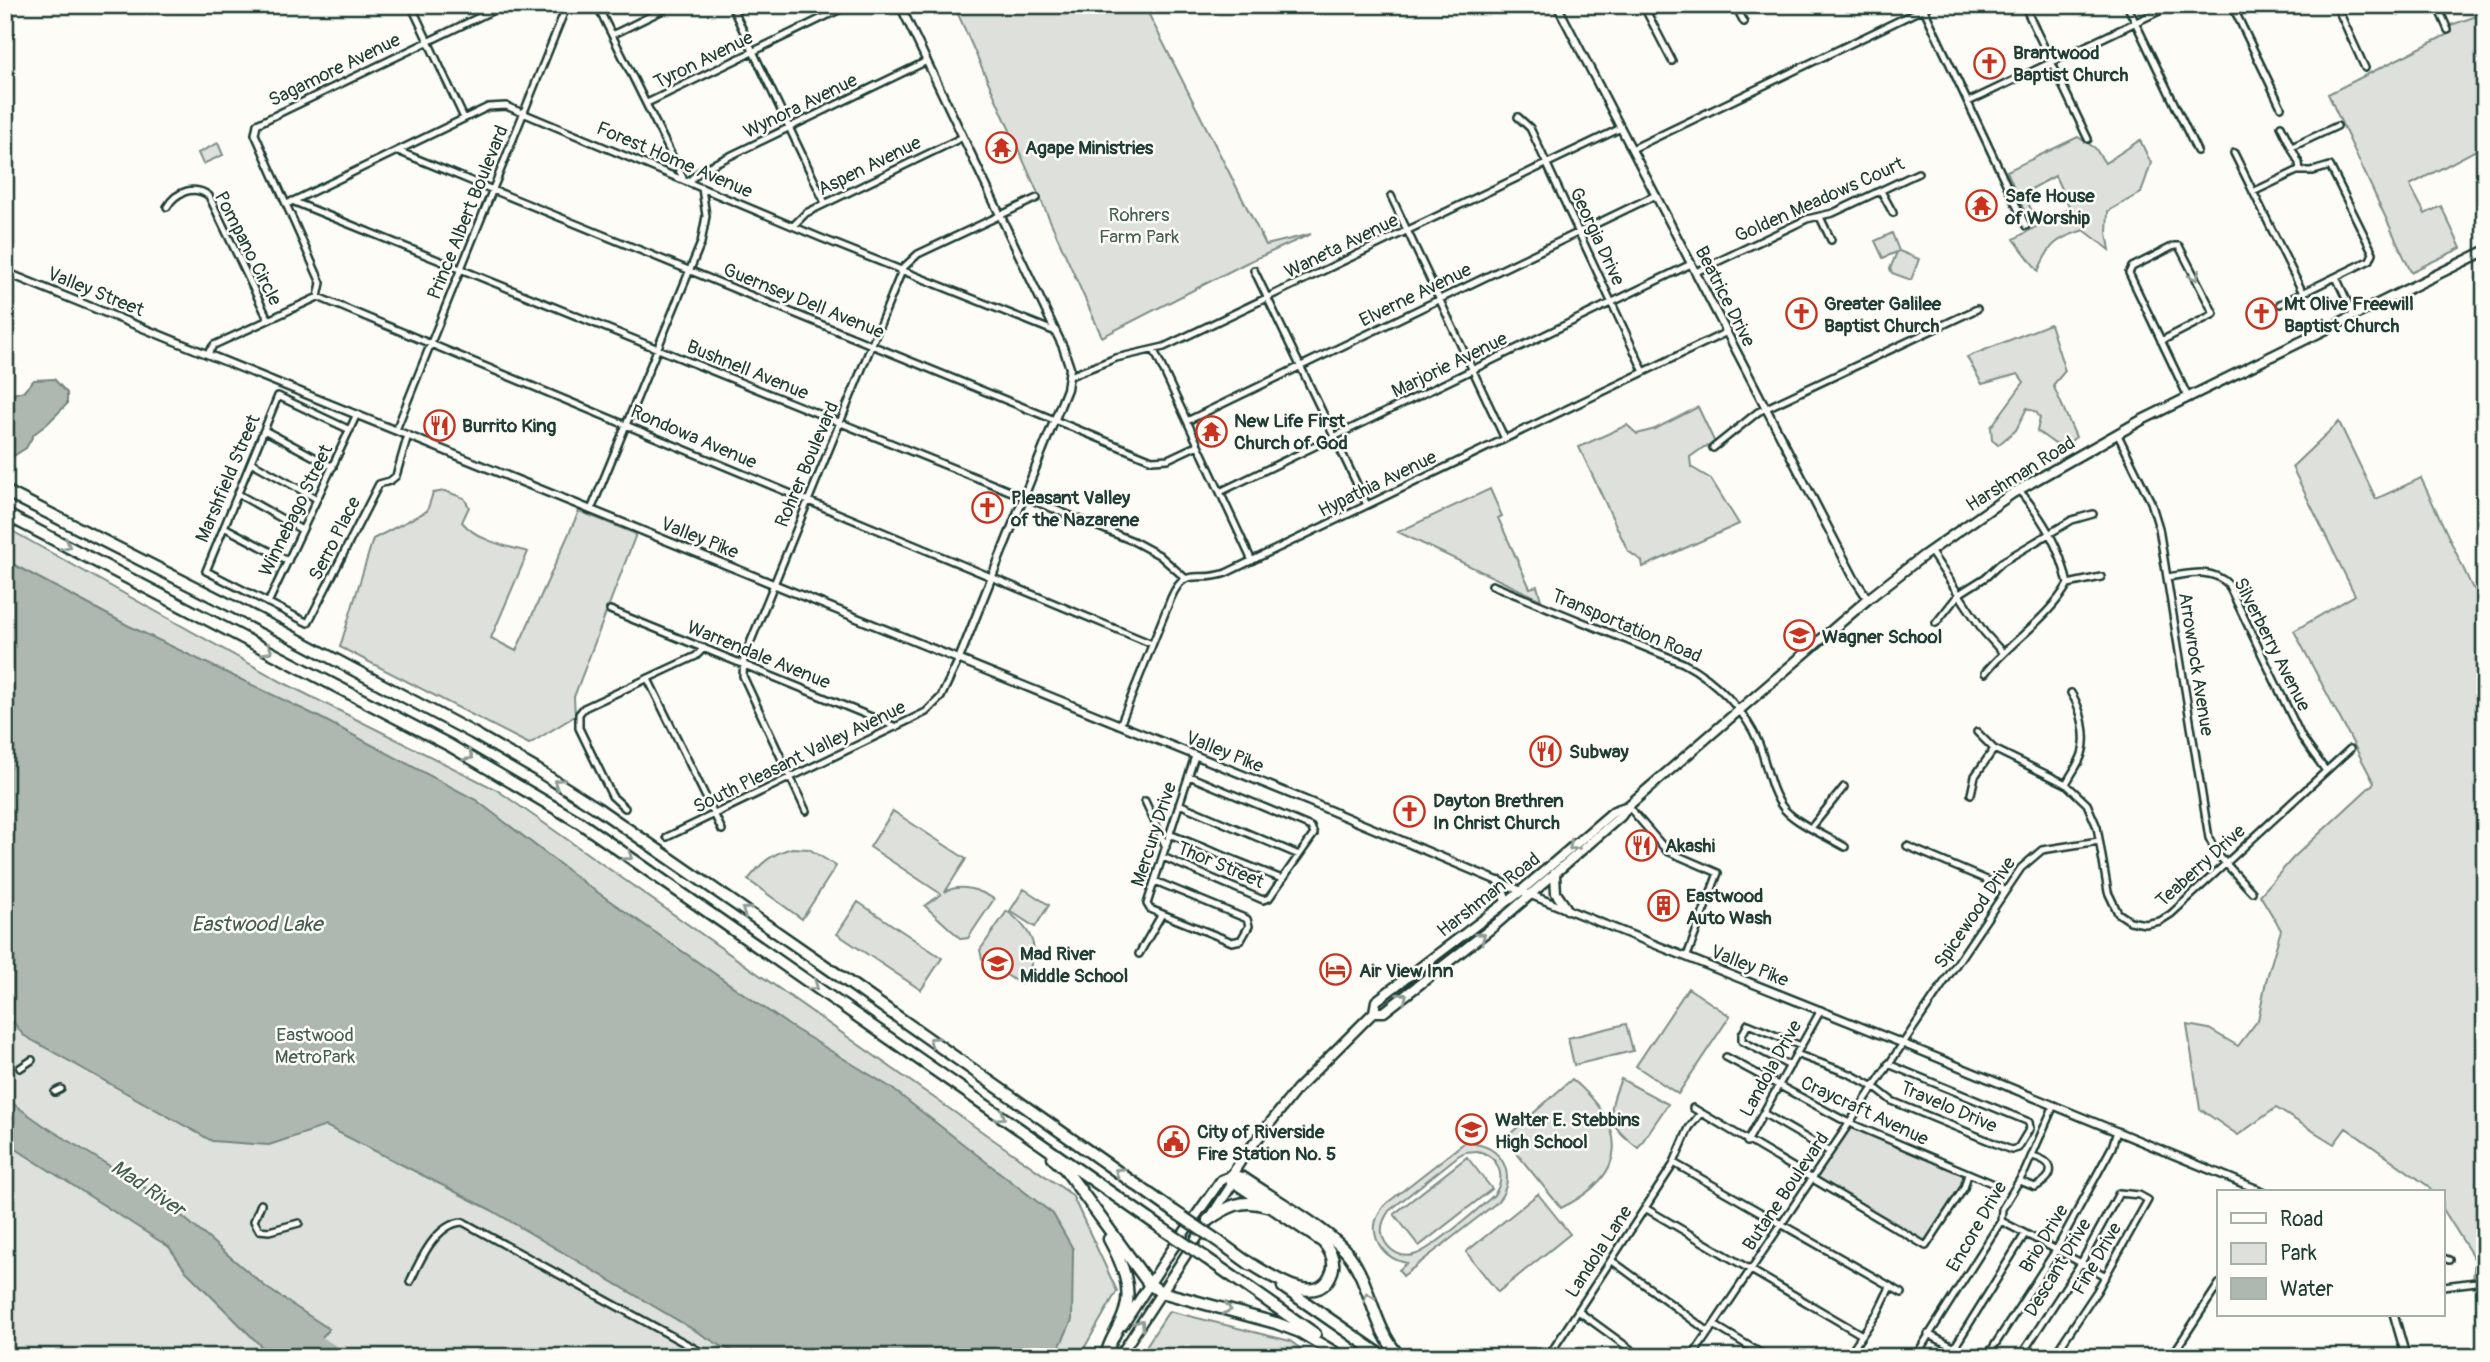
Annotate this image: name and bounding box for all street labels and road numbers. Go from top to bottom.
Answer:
street label: Tyron Avenue [650,25,758,94]
street label: Sagamore Avenue [265,27,405,112]
street label: Wynora Avenue [740,68,862,144]
street label: Forest Home Avenue [593,116,757,204]
street label: Prince Albert Boulevard [422,122,514,303]
street label: Aspen Avenue [814,130,926,201]
street label: Golden Meadows Court [1731,152,1908,248]
street label: Georgia Drive [1564,184,1631,290]
street label: Pompano Circle [209,187,287,310]
street label: Waneta Avenue [1281,208,1403,284]
street label: Beatrice Drive [1689,242,1761,351]
street label: Elverne Avenue [1355,257,1476,332]
street label: Guernsey Dell Avenue [720,258,888,344]
street label: Valley Street [44,262,148,322]
street label: Marjorie Avenue [1388,326,1512,403]
street label: Bushnell Avenue [683,335,813,406]
street label: Rohrer Boulevard [770,398,844,531]
street label: Rondowa Avenue [627,400,761,475]
street label: Marshfield Street [190,410,266,546]
street label: Harshman Road [1961,431,2080,517]
street label: Winnebago Street [254,440,338,580]
street label: Hypathia Avenue [1314,445,1441,523]
street label: Serro Place [304,492,366,584]
street label: Valley Pike [657,511,743,565]
street label: Silverberry Avenue [2228,574,2316,716]
street label: Transportation Road [1548,583,1705,668]
street label: Arrowrock Avenue [2173,591,2219,738]
street label: Warrendale Avenue [683,615,834,695]
street label: South Pleasant Valley Avenue [689,695,910,819]
street label: Valley Pike [1182,725,1268,779]
street label: Mercury Drive [1126,778,1182,890]
street label: Teaberry Drive [2151,819,2251,912]
street label: Thor Street [1174,836,1268,894]
street label: Harshman Road [1432,847,1545,943]
street label: Spicewood Drive [1929,852,2021,973]
street label: Valley Pike [1707,939,1793,993]
street label: Landola Drive [1734,1015,1808,1121]
street label: Craycraft Avenue [1797,1071,1933,1151]
street label: Travelo Drive [1897,1076,2001,1138]
street label: Butane Boulevard [1737,1128,1834,1255]
street label: Encore Drive [1941,1176,2013,1276]
street label: Brio Drive [2014,1199,2074,1277]
street label: Landola Lane [1560,1200,1638,1302]
street label: Descant Drive [2019,1213,2097,1321]
street label: Fine Drive [2067,1218,2127,1299]

